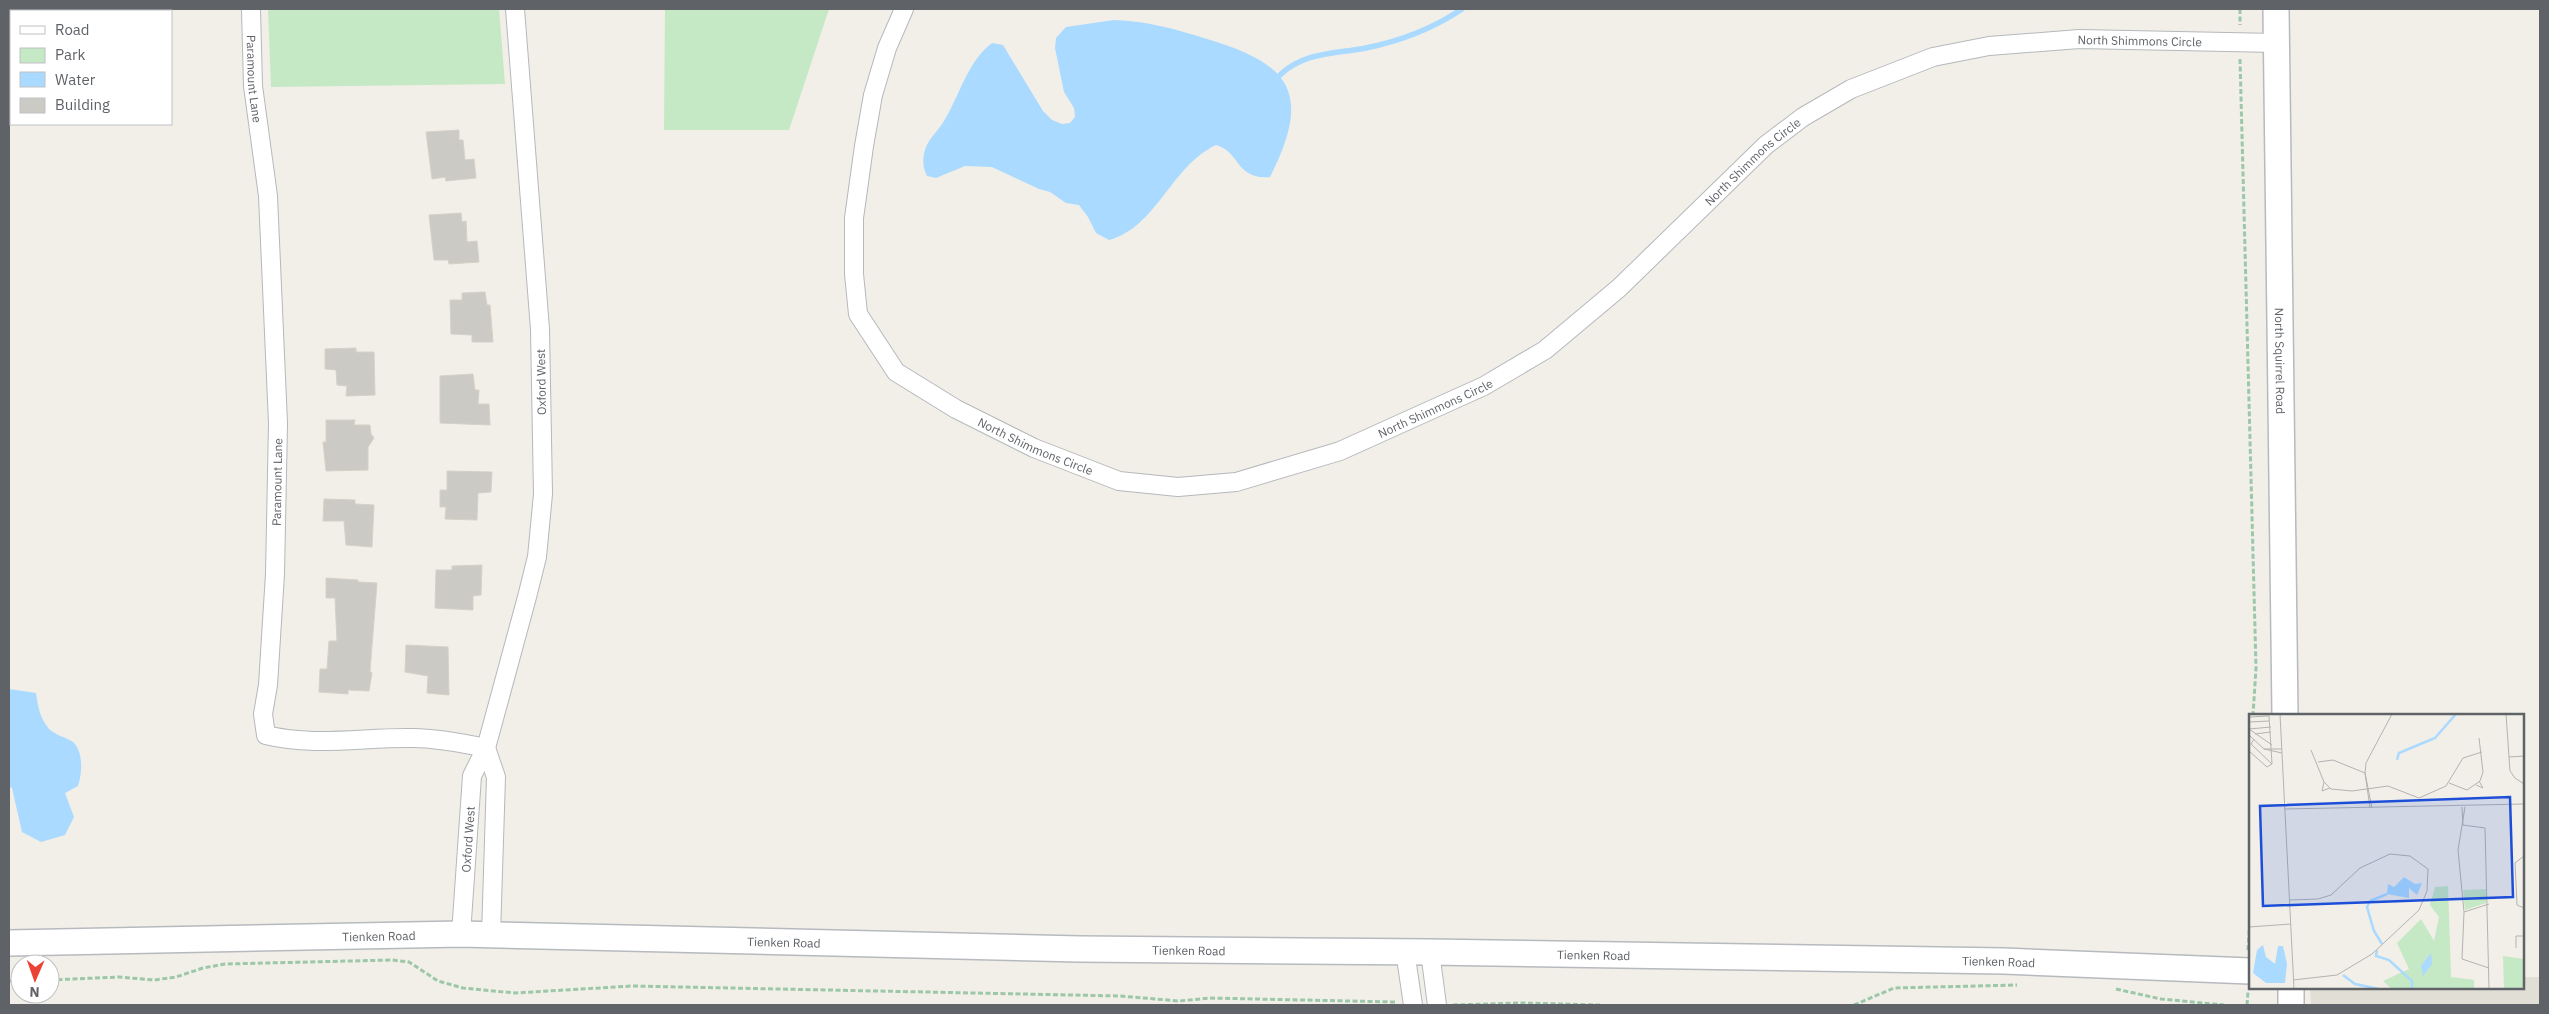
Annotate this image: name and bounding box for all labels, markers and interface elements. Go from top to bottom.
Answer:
legend [10,10,172,125]
text: Road [55,20,90,39]
street label: North Shimmons Circle [2077,31,2202,49]
street label: Paramount Lane [244,35,265,124]
text: Park [55,45,85,64]
text: Water [55,70,96,89]
text: Building [55,95,110,114]
street label: North Shimmons Circle [1701,114,1804,208]
street label: North Squirrel Road [2272,308,2289,414]
street label: Oxford West [533,349,549,415]
street label: North Shimmons Circle [1375,375,1496,440]
street label: North Shimmons Circle [976,414,1096,478]
street label: Paramount Lane [269,437,285,526]
inset map [2249,714,2524,989]
street label: Oxford West [458,806,477,873]
street label: Tienken Road [342,927,416,944]
street label: Tienken Road [747,933,821,950]
street label: Tienken Road [1152,942,1225,958]
street label: Tienken Road [1557,946,1630,963]
street label: Tienken Road [1962,953,2036,970]
north arrow [10,954,60,1004]
text: N [29,983,40,1001]

